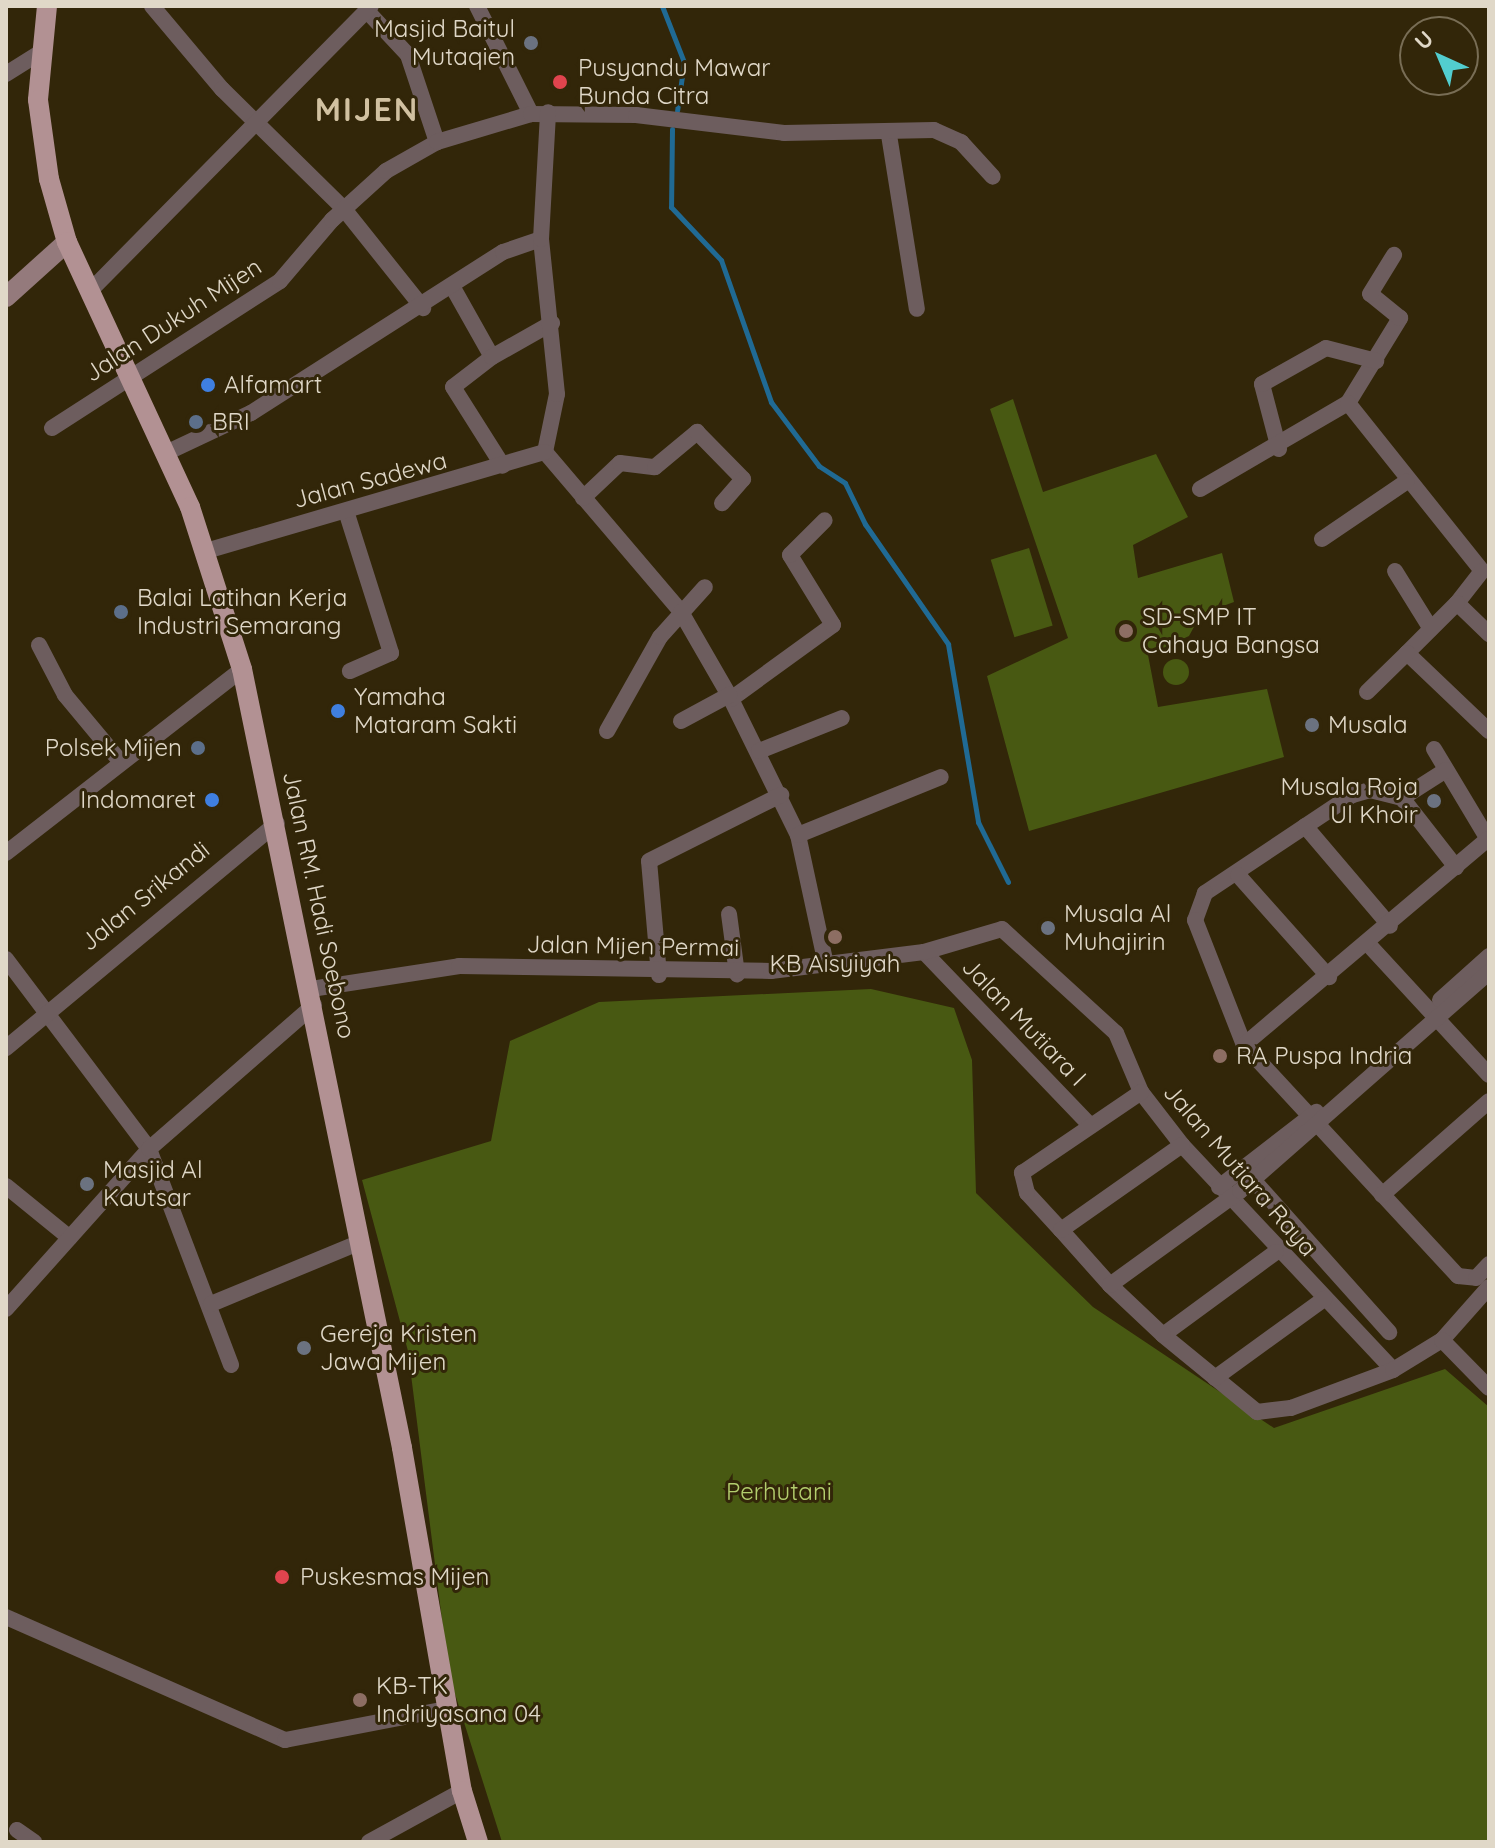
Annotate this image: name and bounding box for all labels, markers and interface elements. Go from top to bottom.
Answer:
place label: Masjid Baitul Mutaqien [374,15,515,71]
north arrow [1399,16,1479,96]
text: U [1408,25,1439,56]
marker: Masjid Baitul Mutaqien [522,34,540,52]
place label: Pusyandu Mawar Bunda Citra [578,54,770,110]
marker: Pusyandu Mawar Bunda Citra [549,71,571,93]
district label: MIJEN [315,90,419,128]
street label: Jalan Dukuh Mijen [79,252,267,388]
place label: Alfamart [224,371,322,399]
marker: Alfamart [199,376,217,394]
place label: BRI [212,408,250,436]
marker: BRI [187,413,205,431]
street label: Jalan Sadewa [290,446,450,514]
place label: Balai Latihan Kerja Industri Semarang [137,584,347,640]
marker: Balai Latihan Kerja Industri Semarang [112,603,130,621]
place label: SD-SMP IT Cahaya Bangsa [1142,603,1320,659]
marker: SD-SMP IT Cahaya Bangsa [1117,622,1135,640]
place label: Yamaha Mataram Sakti [354,683,517,739]
marker: Yamaha Mataram Sakti [329,702,347,720]
place label: Musala [1328,711,1408,739]
marker: Musala [1303,716,1321,734]
place label: Polsek Mijen [45,734,182,762]
marker: Polsek Mijen [189,739,207,757]
street label: Jalan RM. Hadi Soebono [277,769,361,1041]
place label: Musala Roja Ul Khoir [1280,773,1418,829]
place label: Indomaret [80,786,196,814]
marker: Indomaret [203,791,221,809]
marker: Musala Roja Ul Khoir [1425,792,1443,810]
street label: Jalan Srikandi [75,835,215,957]
place label: Musala Al Muhajirin [1064,900,1171,956]
marker: Musala Al Muhajirin [1039,919,1057,937]
marker: KB Aisyiyah [826,928,844,946]
street label: Jalan Mijen Permai [526,930,740,962]
place label: KB Aisyiyah [770,950,900,978]
street label: Jalan Mutiara I [956,952,1092,1092]
place label: RA Puspa Indria [1236,1042,1412,1070]
marker: RA Puspa Indria [1211,1047,1229,1065]
street label: Jalan Mutiara Raya [1157,1078,1323,1262]
place label: Masjid Al Kautsar [103,1156,202,1212]
marker: Masjid Al Kautsar [78,1175,96,1193]
place label: Gereja Kristen Jawa Mijen [320,1320,477,1376]
marker: Gereja Kristen Jawa Mijen [295,1339,313,1357]
park label: Perhutani [726,1478,832,1506]
place label: Puskesmas Mijen [300,1563,489,1591]
marker: Puskesmas Mijen [271,1566,293,1588]
place label: KB-TK Indriyasana 04 [376,1672,541,1728]
marker: KB-TK Indriyasana 04 [351,1691,369,1709]

